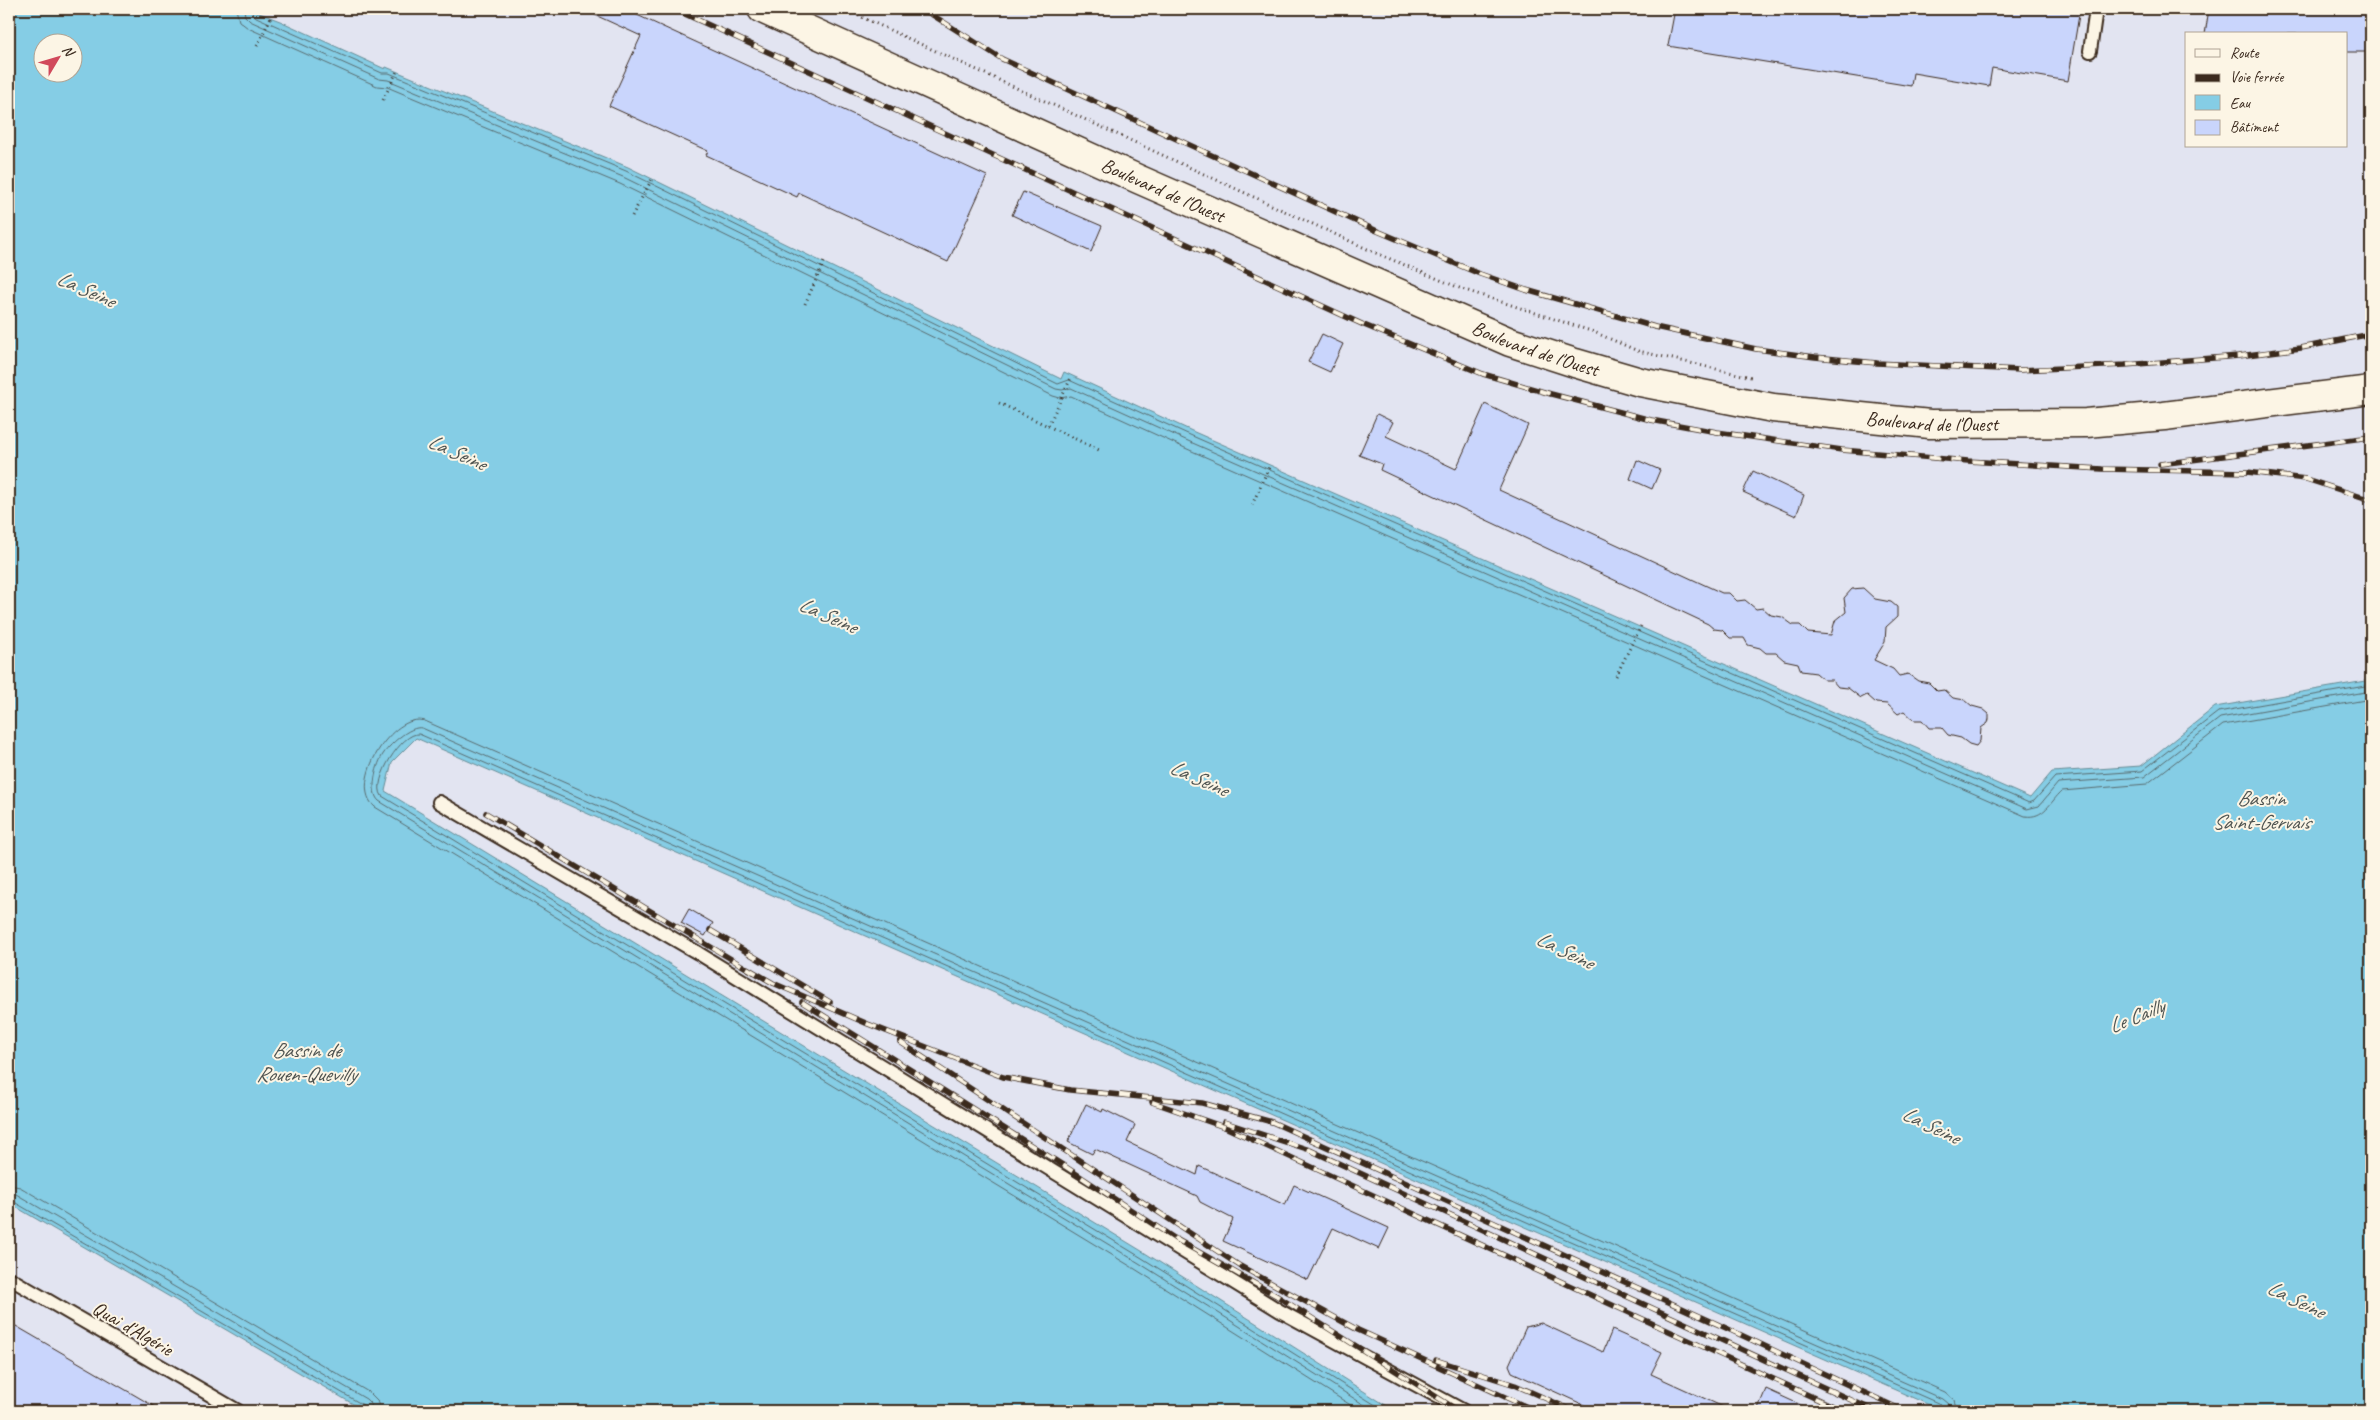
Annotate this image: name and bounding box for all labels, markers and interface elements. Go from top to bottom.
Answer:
north arrow [32,32,82,82]
legend [2185,32,2348,148]
text: N [58,42,79,61]
text: Route [2230,44,2260,63]
text: Voie ferrée [2230,68,2284,87]
text: Eau [2230,94,2251,113]
text: Bâtiment [2230,118,2280,137]
street label: Boulevard de l'Ouest [1097,152,1231,229]
water label: La Seine [53,265,122,314]
street label: Boulevard de l'Ouest [1468,315,1604,383]
street label: Boulevard de l'Ouest [1865,406,2000,437]
water label: La Seine [424,428,493,477]
water label: La Seine [795,591,864,640]
water label: La Seine [1166,754,1235,803]
water label: Bassin Saint-Gervais [2212,785,2314,835]
water label: La Seine [1532,925,1601,976]
water label: Le Cailly [2104,992,2171,1039]
water label: Bassin de Rouen-Quevilly [256,1037,360,1087]
water label: La Seine [1898,1100,1967,1151]
water label: La Seine [2263,1274,2332,1325]
street label: Quai d'Algérie [88,1295,179,1362]

